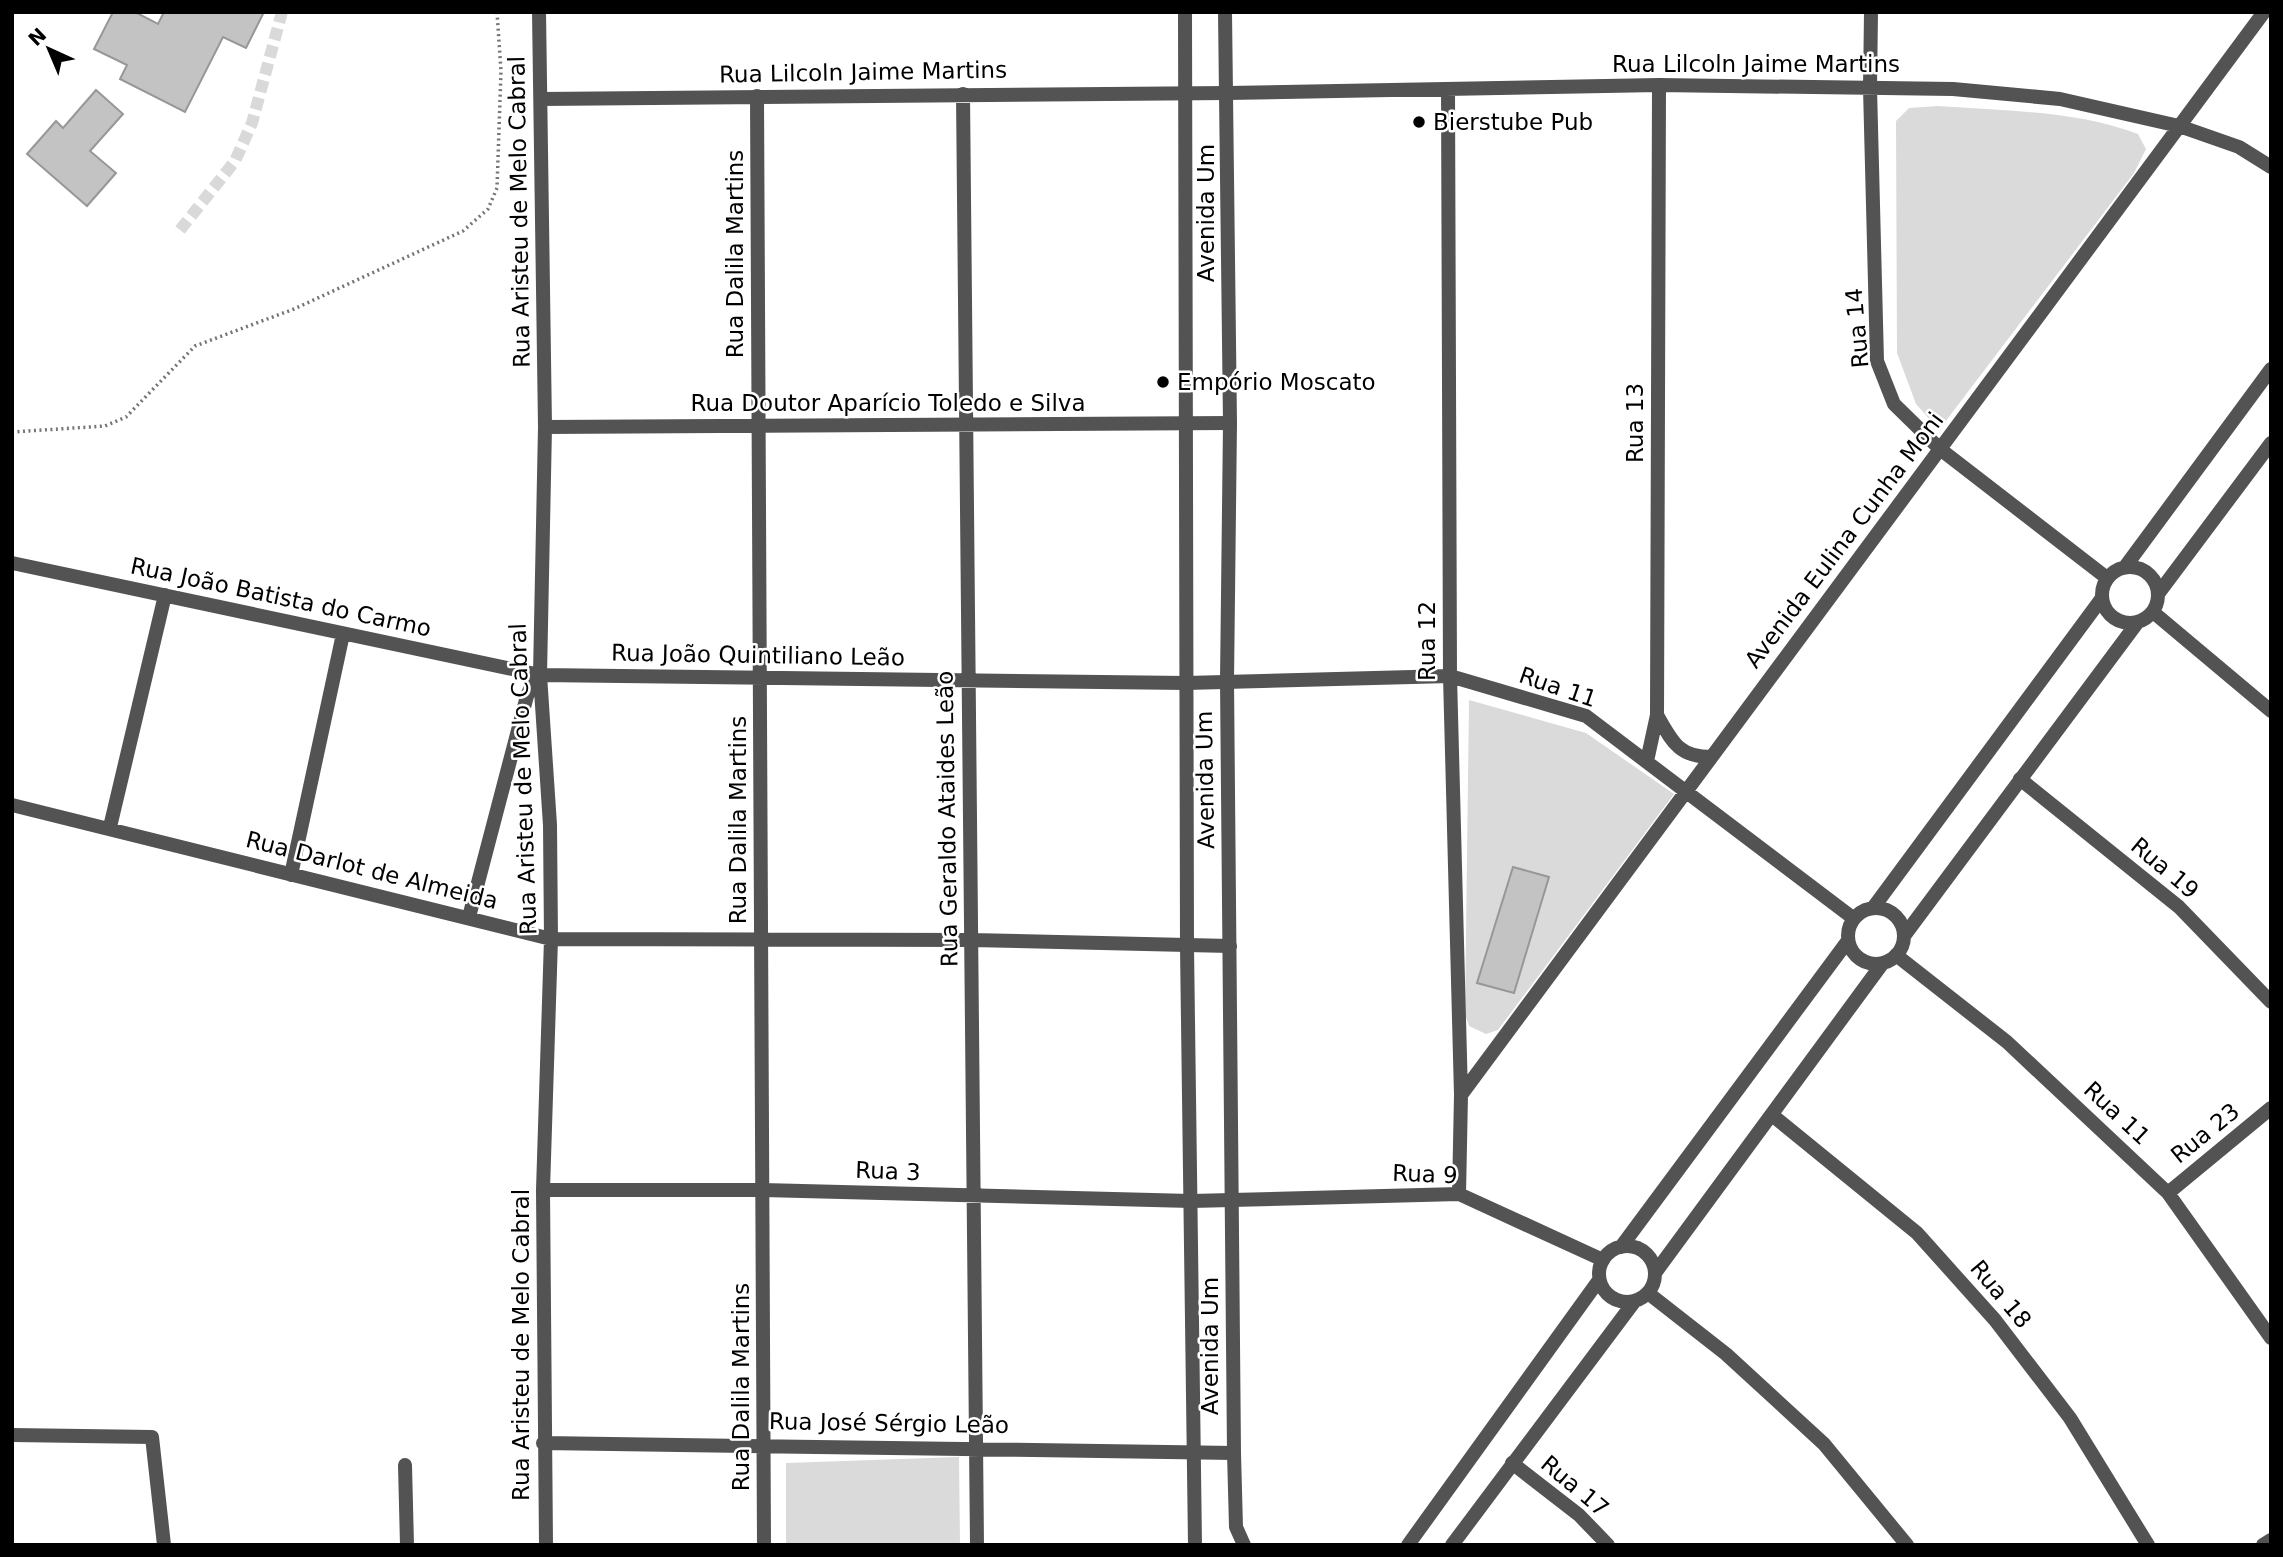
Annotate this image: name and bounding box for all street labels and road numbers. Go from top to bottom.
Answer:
street label: Rua Lilcoln Jaime Martins [1612,51,1900,77]
street label: Rua Aristeu de Melo Cabral [503,56,535,368]
street label: Rua Lilcoln Jaime Martins [719,56,1007,88]
street label: Avenida Um [1193,144,1219,282]
street label: Rua Dalila Martins [722,150,748,358]
street label: Rua 14 [1841,287,1873,369]
street label: Rua 13 [1622,383,1648,463]
street label: Rua Doutor Aparício Toledo e Silva [690,390,1086,416]
street label: Avenida Eulina Cunha Moni [1739,407,1949,673]
street label: Rua João Batista do Carmo [128,552,434,642]
street label: Rua 12 [1414,601,1440,681]
street label: Rua Aristeu de Melo Cabral [505,623,541,935]
street label: Rua João Quintiliano Leão [611,639,905,671]
street label: Rua 11 [1516,662,1600,712]
street label: Rua Geraldo Ataides Leão [931,671,963,967]
street label: Avenida Um [1191,711,1219,849]
street label: Rua Dalila Martins [725,716,751,924]
street label: Rua Darlot de Almeida [243,826,501,914]
street label: Rua 19 [2126,832,2204,904]
street label: Rua 11 [2079,1076,2155,1150]
street label: Rua 23 [2166,1098,2244,1168]
street label: Rua 3 [855,1157,921,1185]
street label: Rua 9 [1392,1160,1458,1188]
street label: Rua Aristeu de Melo Cabral [508,1189,534,1501]
street label: Rua 18 [1965,1255,2037,1333]
street label: Avenida Um [1197,1277,1223,1415]
street label: Rua Dalila Martins [728,1283,754,1491]
street label: Rua José Sérgio Leão [769,1408,1009,1438]
street label: Rua 17 [1536,1450,1614,1522]

